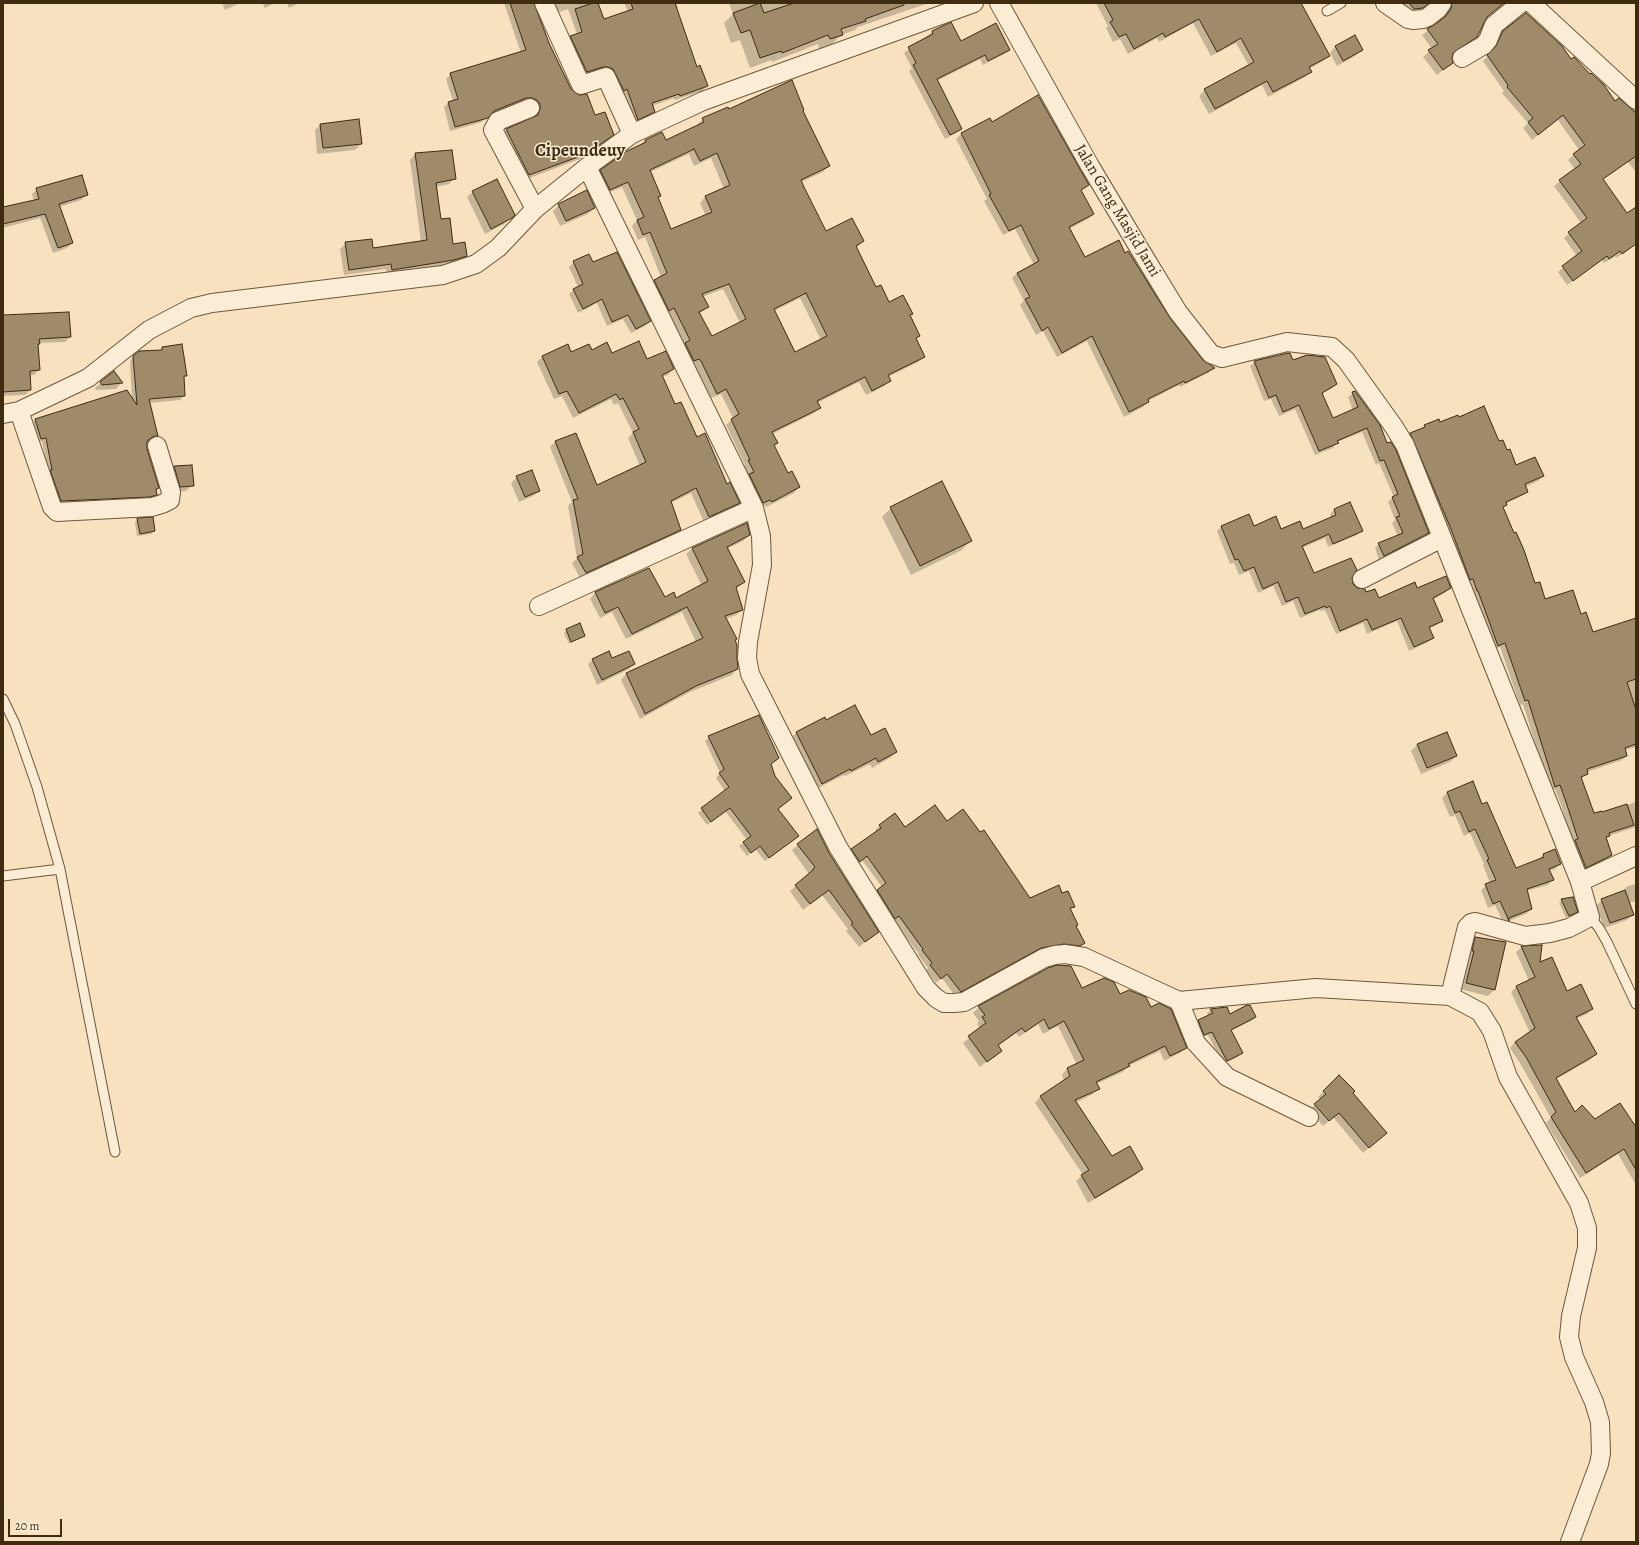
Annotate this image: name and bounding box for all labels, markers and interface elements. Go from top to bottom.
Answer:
district label: Cipeundeuy [535,141,625,163]
street label: Jalan Gang Masjid Jami [1070,141,1164,281]
scale bar [10,1511,64,1537]
text: 20 m [15,1518,39,1534]

